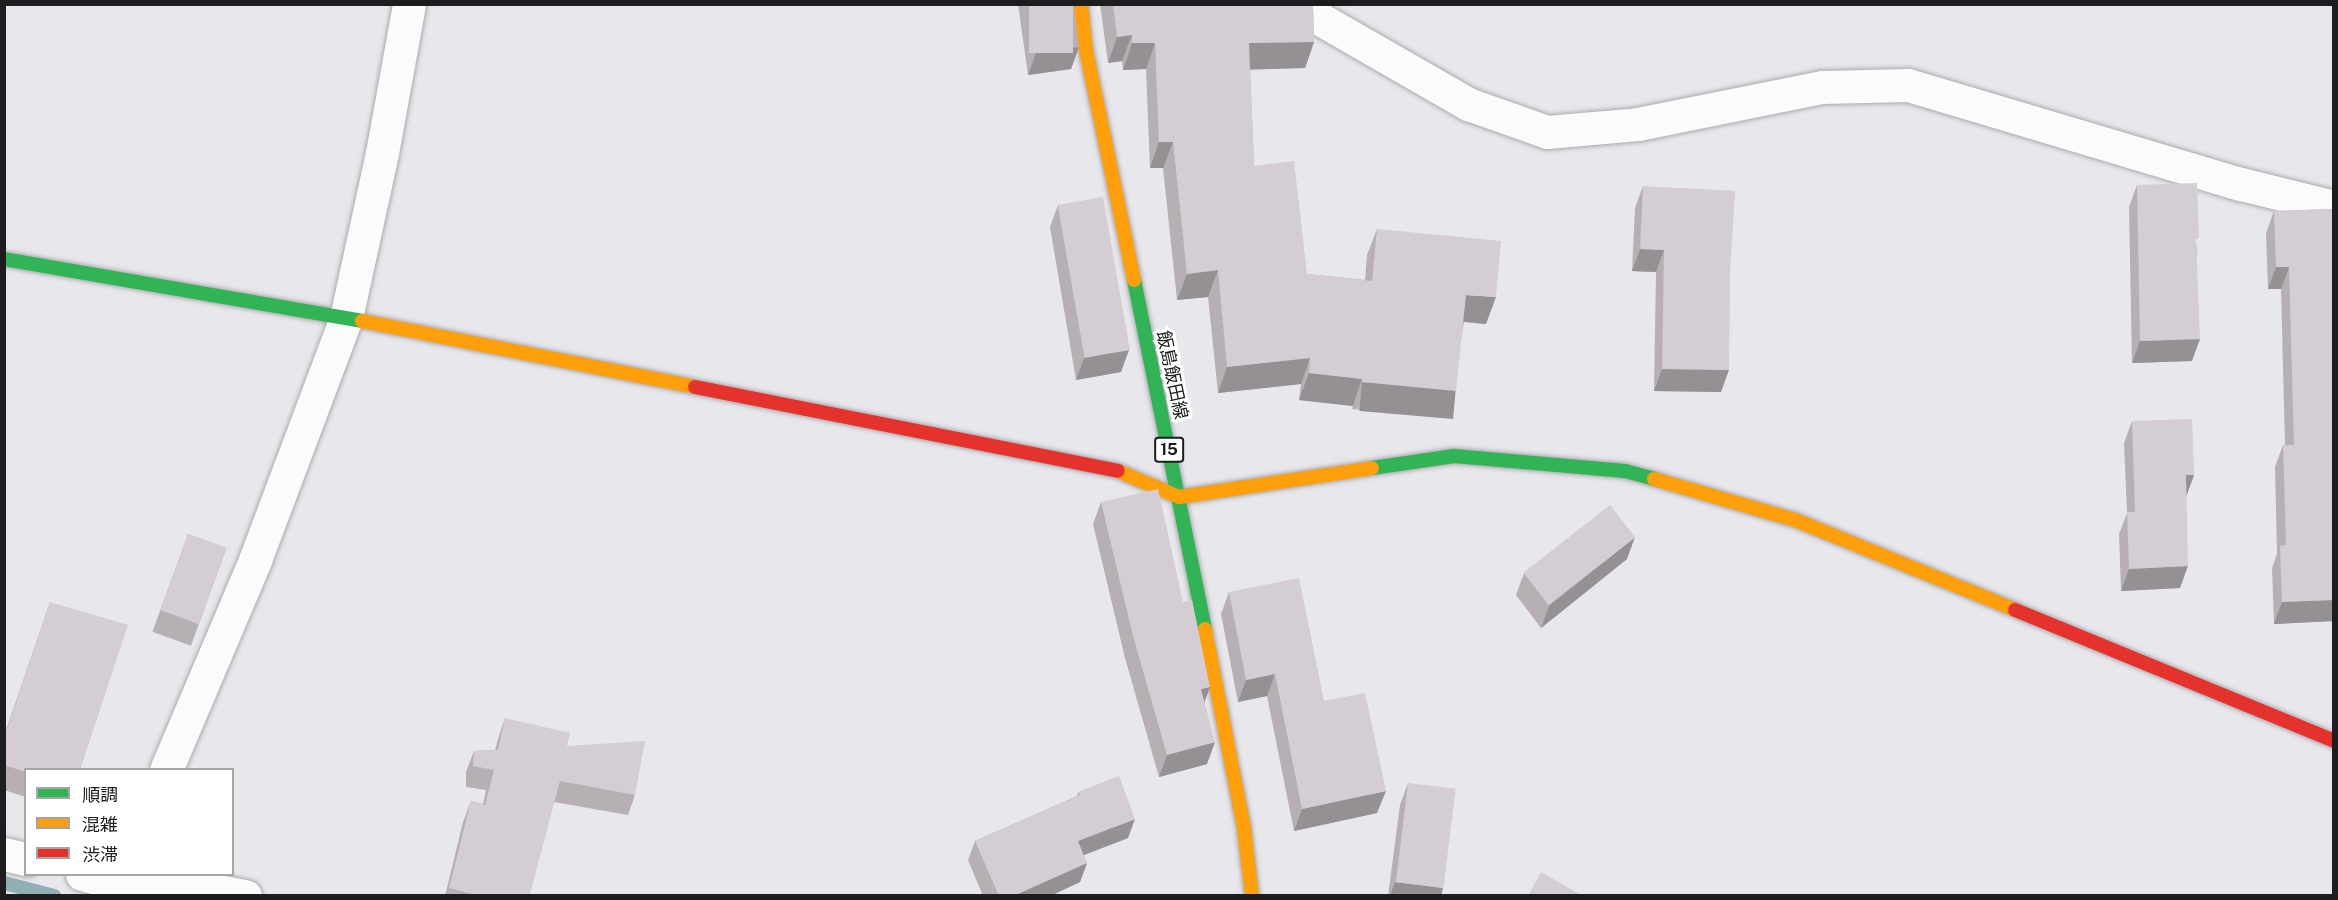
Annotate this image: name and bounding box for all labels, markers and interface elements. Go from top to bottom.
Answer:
street label: 飯島飯田線 [1152,329,1192,421]
road number: 15 [1154,437,1184,463]
legend [24,768,234,876]
text: 順調 [82,784,118,805]
text: 混雑 [82,814,118,835]
text: 渋滞 [82,844,118,865]

